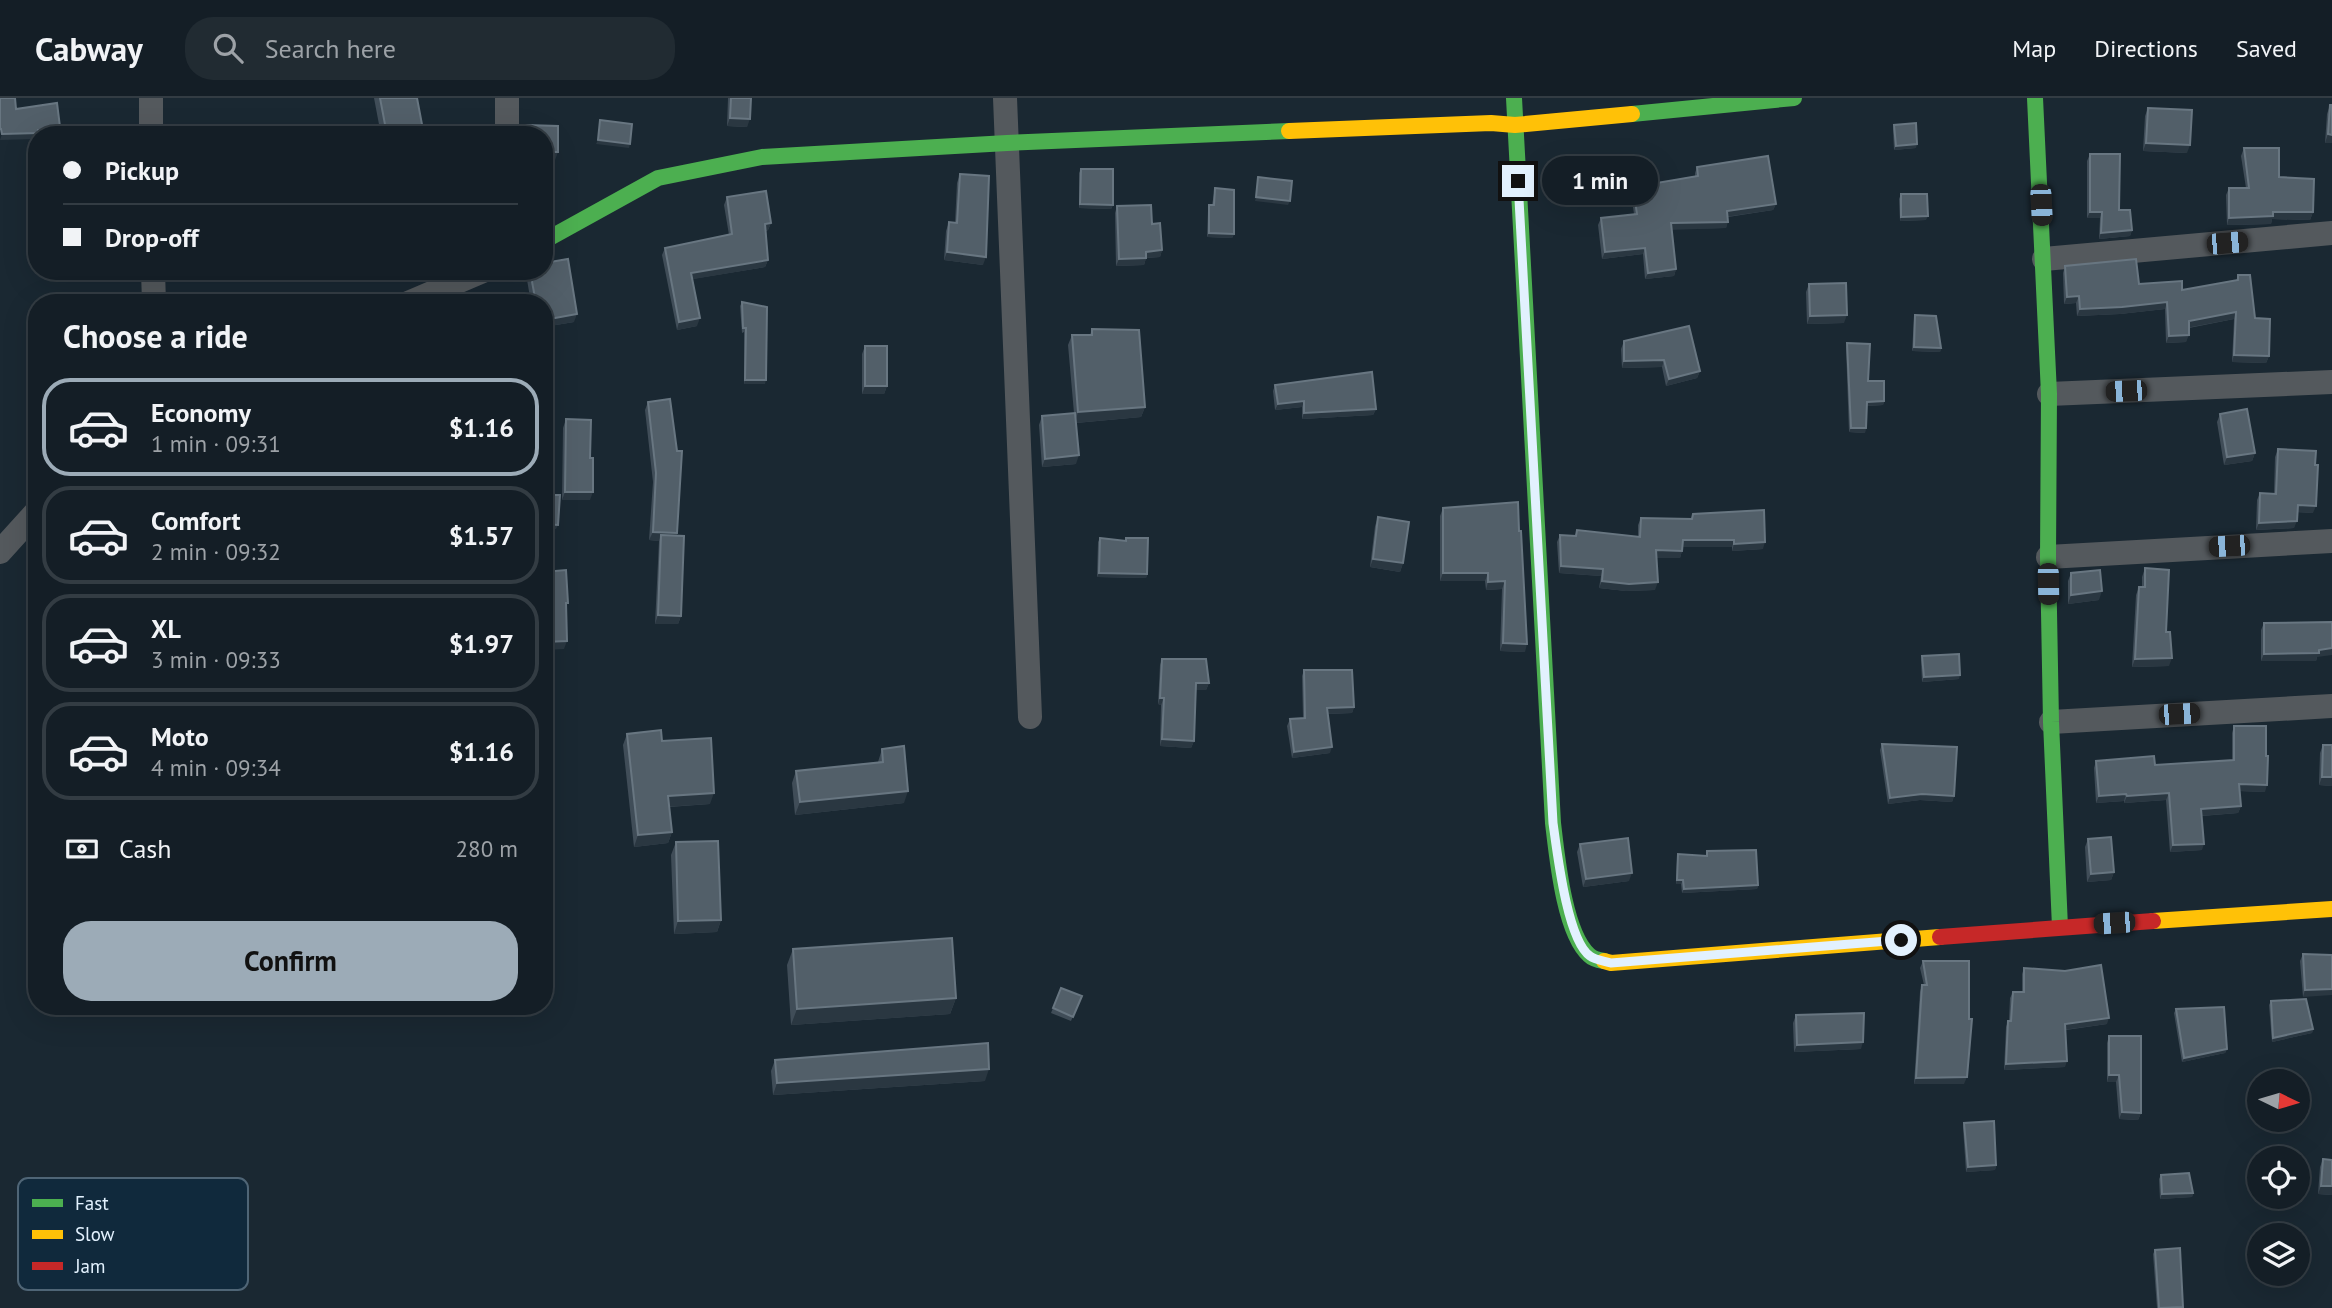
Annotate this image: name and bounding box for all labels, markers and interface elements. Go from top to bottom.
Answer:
search box [185,17,675,80]
text: Cabway [35,27,143,70]
icon: search [209,29,247,67]
text: Search here [265,32,396,65]
text: Map [2012,33,2056,64]
text: Directions [2094,33,2198,64]
text: Saved [2236,33,2297,64]
text: Pickup [105,154,179,187]
callout: 1 min [1542,156,1658,206]
route end [1502,165,1534,197]
text: 1 min [1572,166,1628,195]
car [2030,183,2053,227]
text: Drop-off [105,221,199,254]
car [2206,231,2249,255]
text: Choose a ride [63,315,248,357]
car [2105,380,2148,402]
icon: car [67,396,130,459]
text: Economy [151,396,251,429]
text: $1.16 [449,411,514,444]
text: 1 min · 09:31 [151,429,281,458]
icon: car [67,504,130,567]
text: Comfort [151,504,241,537]
text: $1.57 [449,519,514,552]
car [2208,534,2251,558]
text: 2 min · 09:32 [151,537,281,566]
car [2038,563,2059,605]
icon: car [67,612,130,675]
text: XL [151,612,181,645]
text: $1.97 [449,627,514,660]
text: 3 min · 09:33 [151,645,281,674]
car [2158,702,2201,726]
icon: car [67,720,130,783]
text: Moto [151,720,209,753]
text: $1.16 [449,735,514,768]
text: 4 min · 09:34 [151,753,281,782]
icon: cash [63,830,101,868]
text: Cash [119,832,171,865]
text: 280 m [456,834,518,863]
car [2093,911,2136,935]
button: Confirm [63,921,518,1001]
route start [1885,924,1917,956]
north arrow [2247,1069,2310,1132]
map controls [2247,1069,2310,1286]
button: locate [2247,1146,2310,1209]
legend [18,1178,248,1290]
text: Fast [75,1191,109,1215]
text: Slow [75,1222,115,1246]
button: layers [2247,1223,2310,1286]
text: Jam [74,1254,105,1278]

